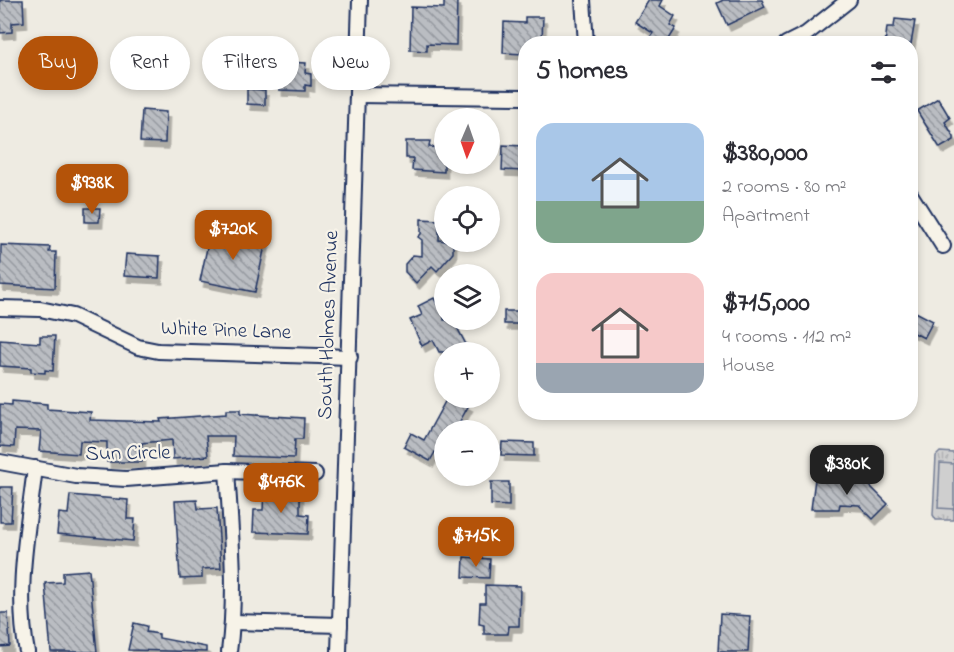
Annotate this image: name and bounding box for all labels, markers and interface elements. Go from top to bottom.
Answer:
chip: Buy [18,36,98,90]
chip: Rent [110,36,190,90]
chip: Filters [202,36,299,90]
chip: New [311,36,390,90]
text: 5 homes [536,53,628,91]
icon: filters [867,56,900,89]
north arrow [434,108,500,174]
map controls [434,108,500,486]
text: $380,000 [722,135,808,173]
icon: home [584,147,656,219]
pin: $938K [50,164,134,215]
text: $938K [70,169,114,198]
text: 2 rooms · 80 m² [722,173,847,202]
button: locate [434,186,500,252]
text: Apartment [722,202,810,231]
pin: $720K [191,210,275,261]
text: $720K [209,215,257,244]
street label: South Holmes Avenue [311,229,347,420]
button: layers [434,264,500,330]
text: $715,000 [722,285,810,323]
icon: home [584,297,656,369]
street label: White Pine Lane [160,314,292,348]
text: 4 rooms · 112 m² [722,323,851,352]
button: + [434,342,500,408]
text: House [722,352,775,381]
button: − [434,420,500,486]
street label: Sun Circle [85,438,171,470]
pin: $380K [805,445,889,496]
text: $380K [824,450,870,479]
pin: $476K [239,463,323,514]
text: $476K [257,468,305,497]
pin: $715K [434,517,518,568]
text: $715K [452,522,500,551]

